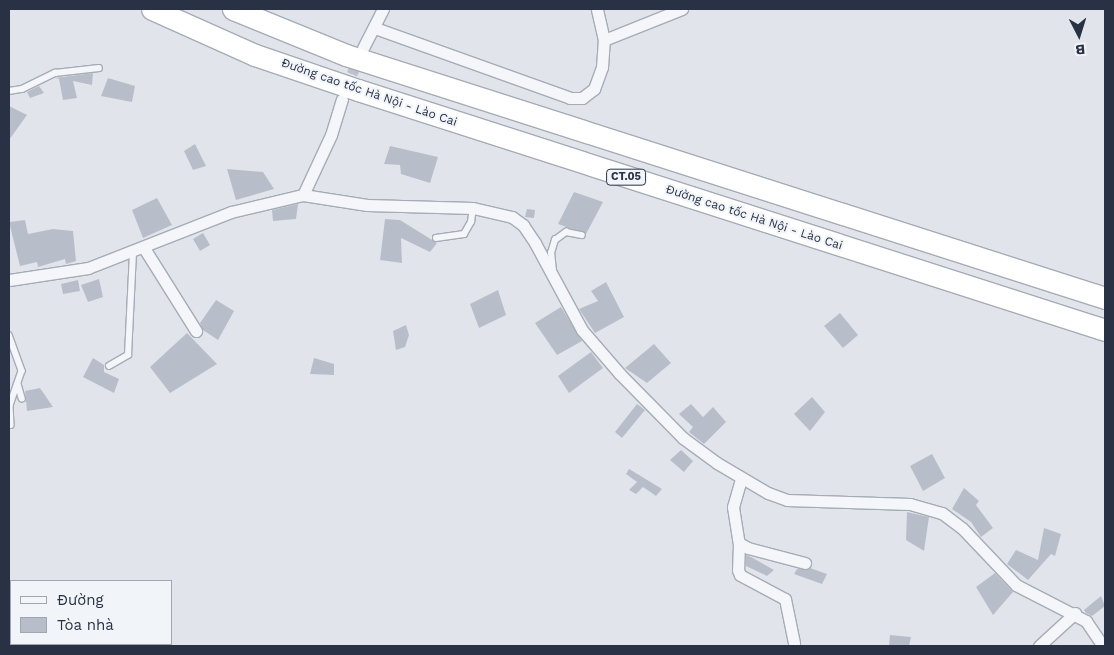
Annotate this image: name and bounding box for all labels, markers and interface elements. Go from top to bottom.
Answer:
north arrow [1054,10,1104,60]
text: B [1075,42,1086,58]
street label: Đường cao tốc Hà Nội - Lào Cai [279,56,459,130]
road number: CT.05 [606,168,646,186]
street label: Đường cao tốc Hà Nội - Lào Cai [663,182,845,254]
legend [10,580,172,645]
text: Đường [57,591,104,609]
text: Tòa nhà [57,616,114,634]

